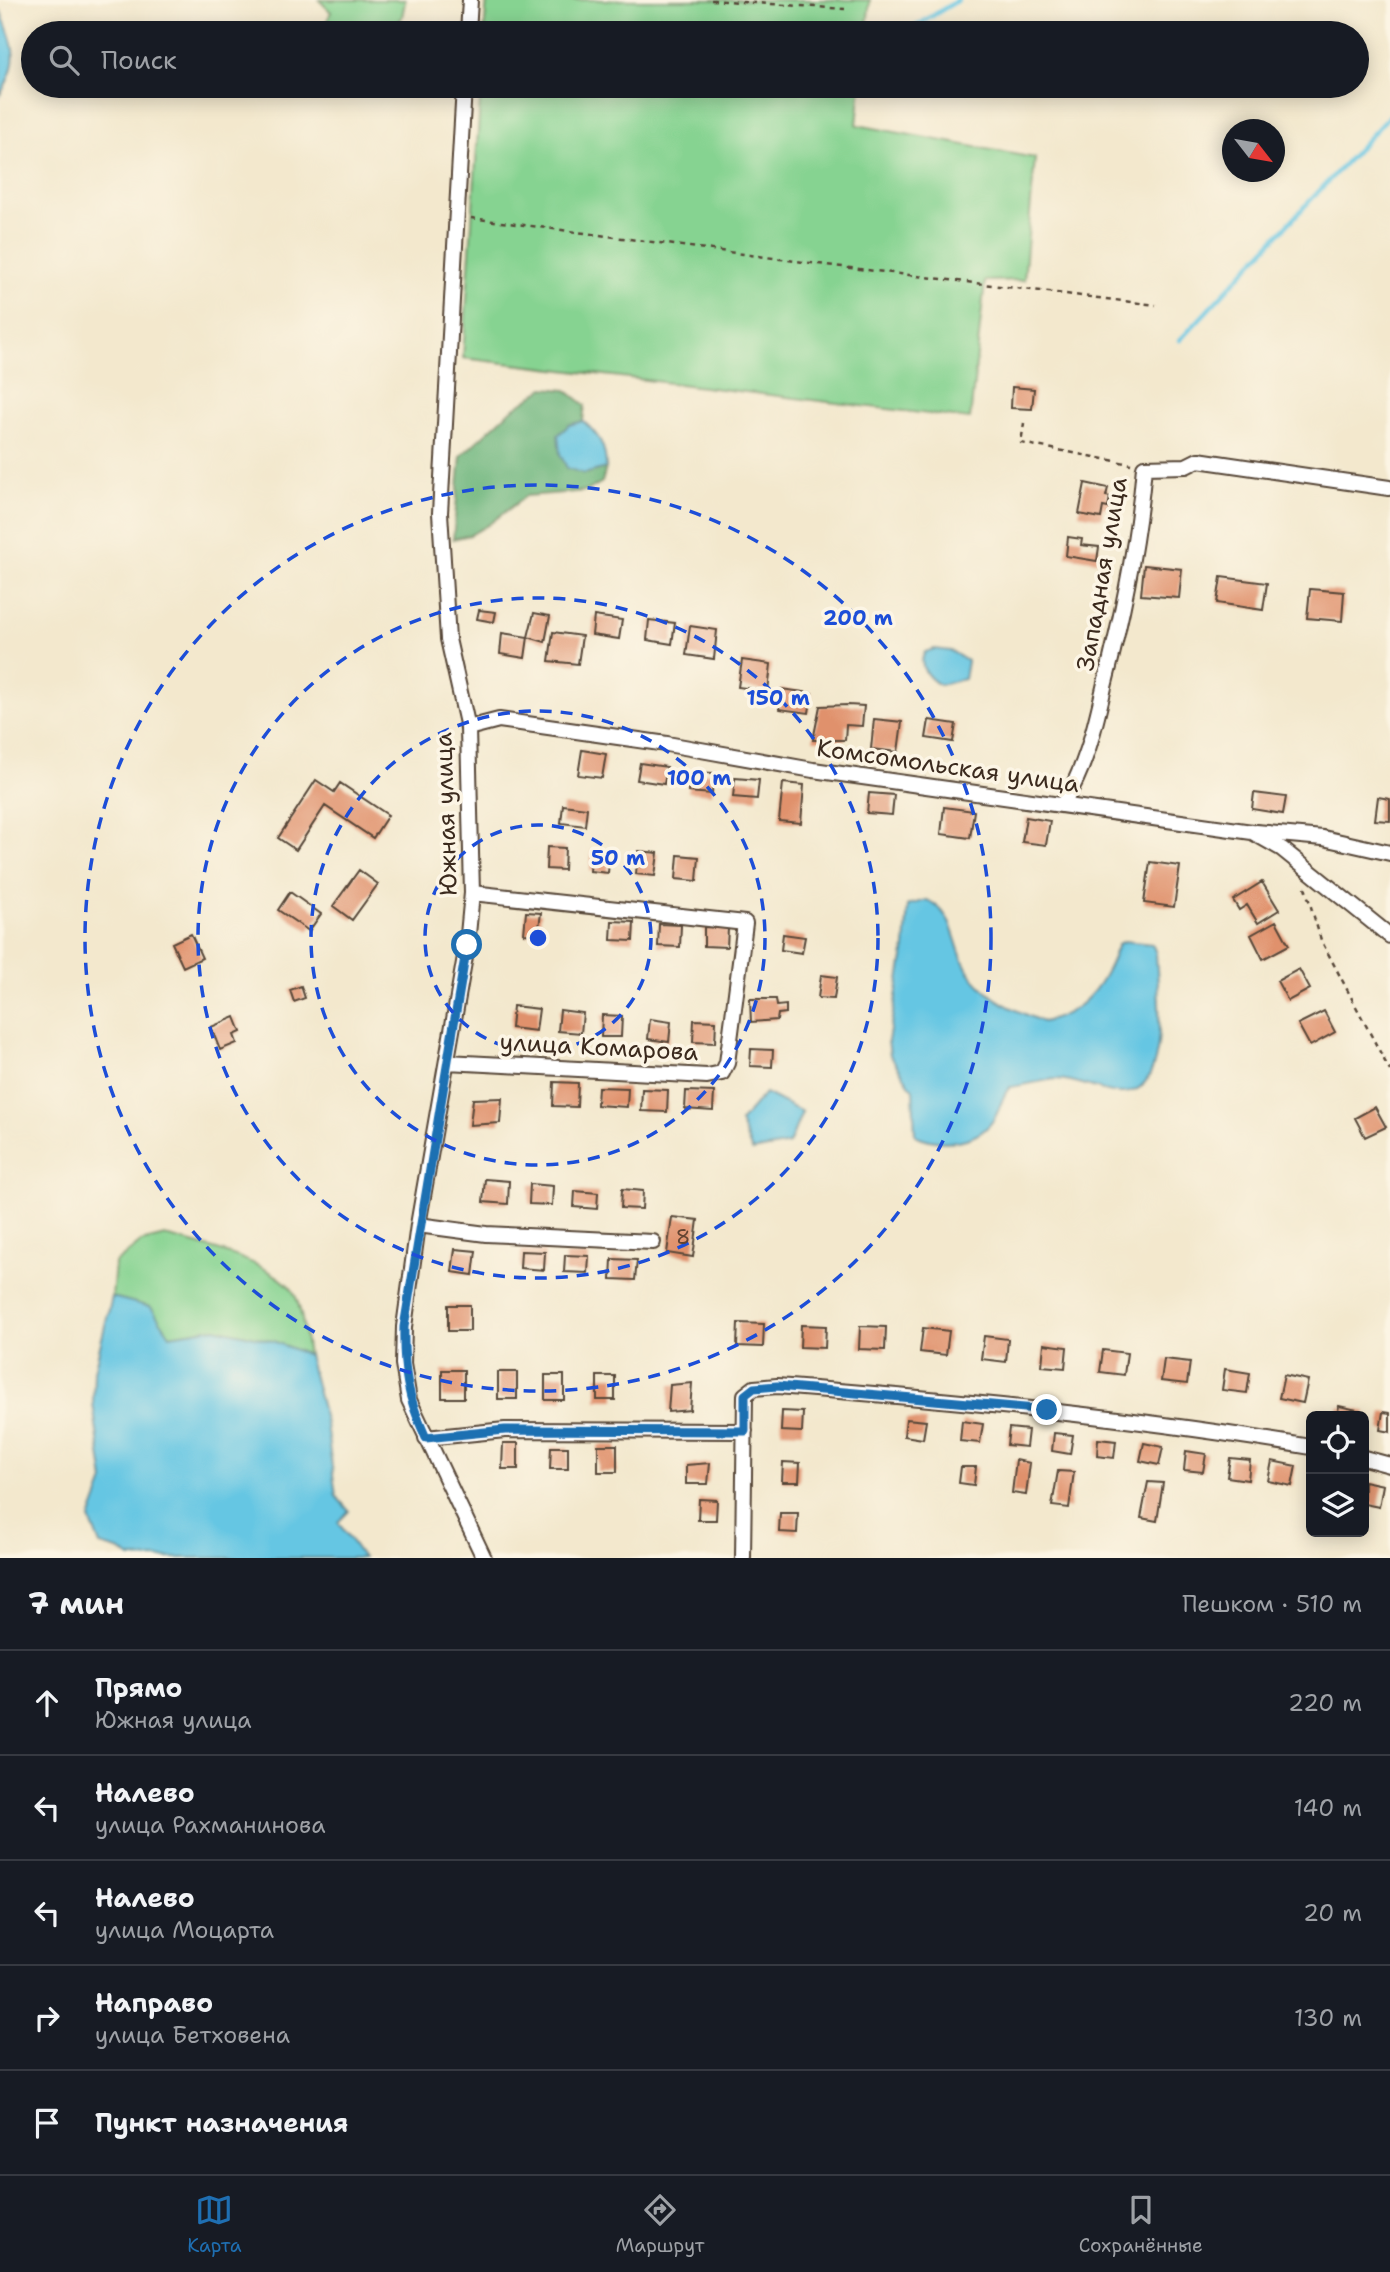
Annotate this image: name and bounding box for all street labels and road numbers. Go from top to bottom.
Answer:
street label: Западная улица [1069,475,1135,673]
street label: Южная улица [427,732,465,896]
street label: Комсомольская улица [815,732,1081,800]
street label: улица Комарова [499,1026,699,1068]

